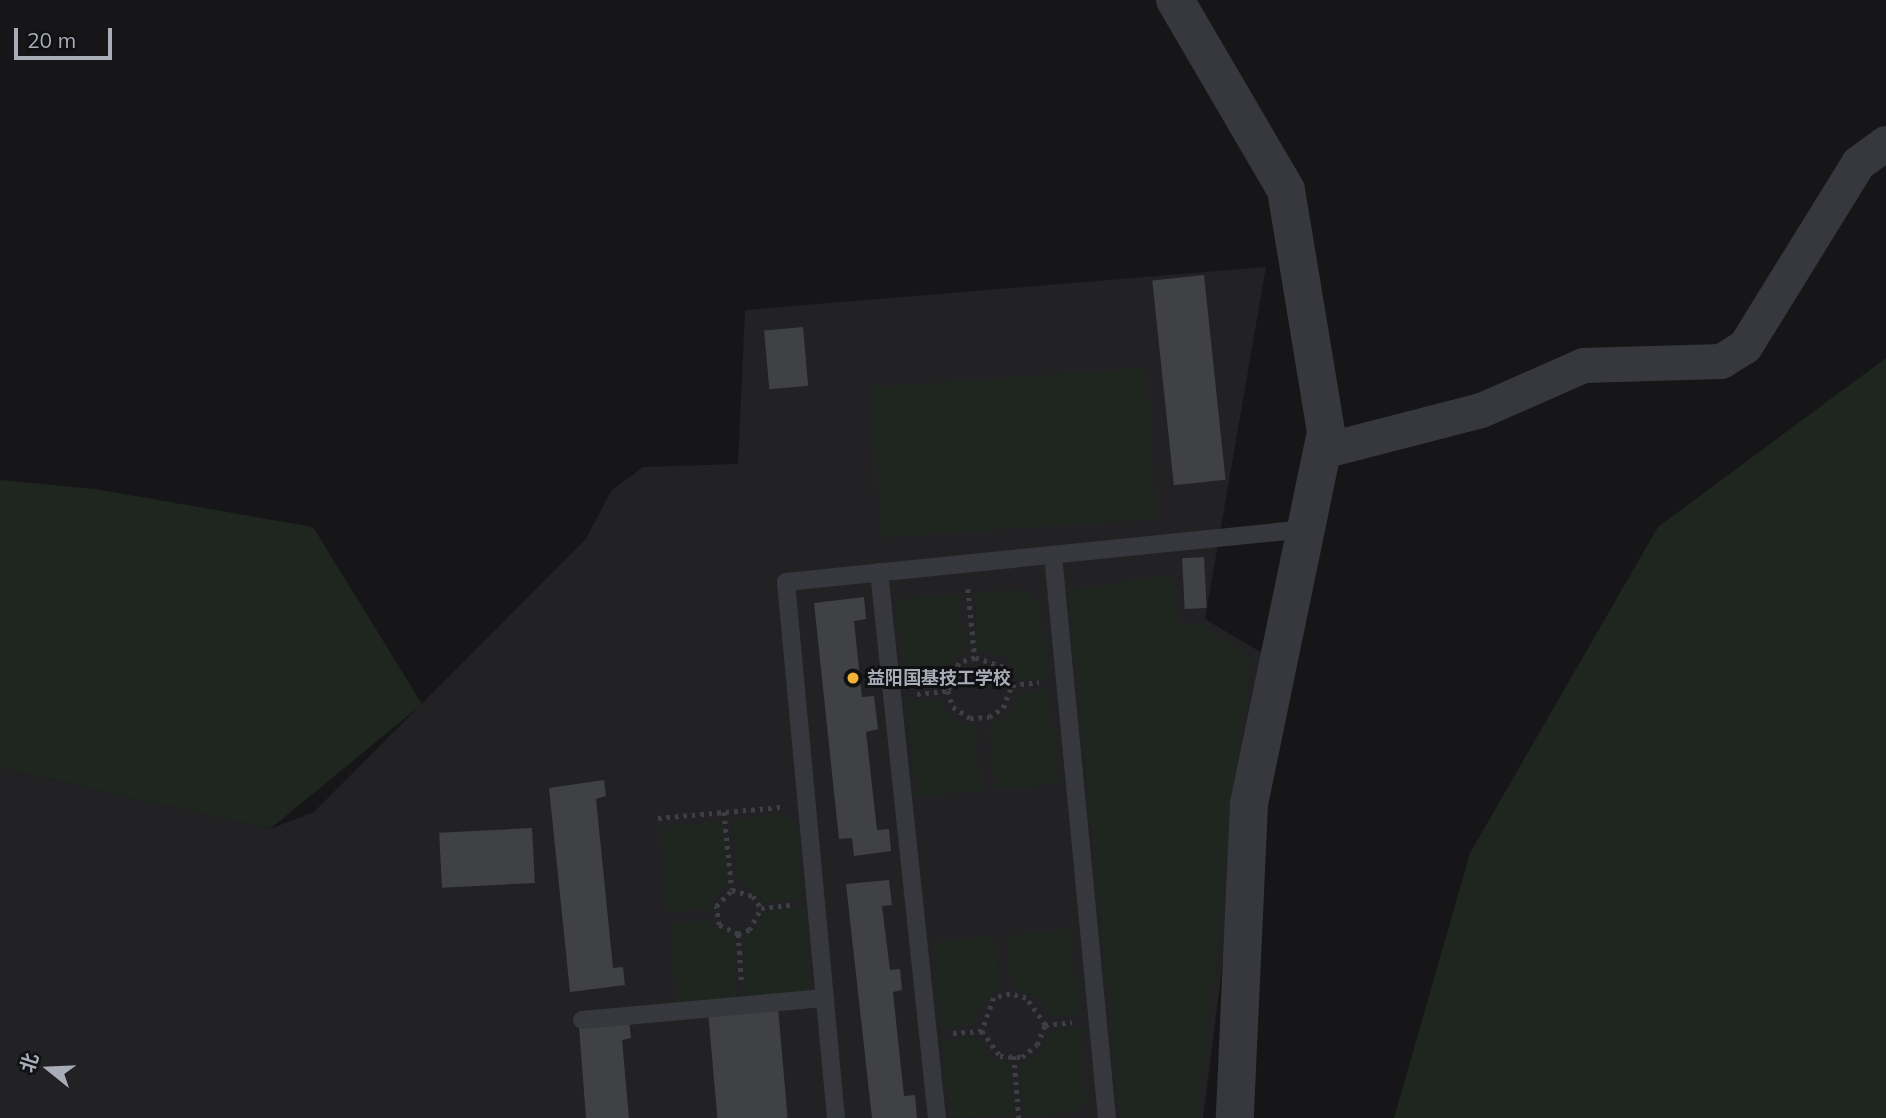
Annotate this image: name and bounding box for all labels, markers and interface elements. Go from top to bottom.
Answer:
scale bar [18,14,116,58]
text: 20 m [27,27,76,53]
place label: 益阳国基技工学校 [867,667,1011,689]
marker: 益阳国基技工学校 [845,670,861,686]
north arrow [14,1034,84,1104]
text: 北 [15,1050,43,1075]

